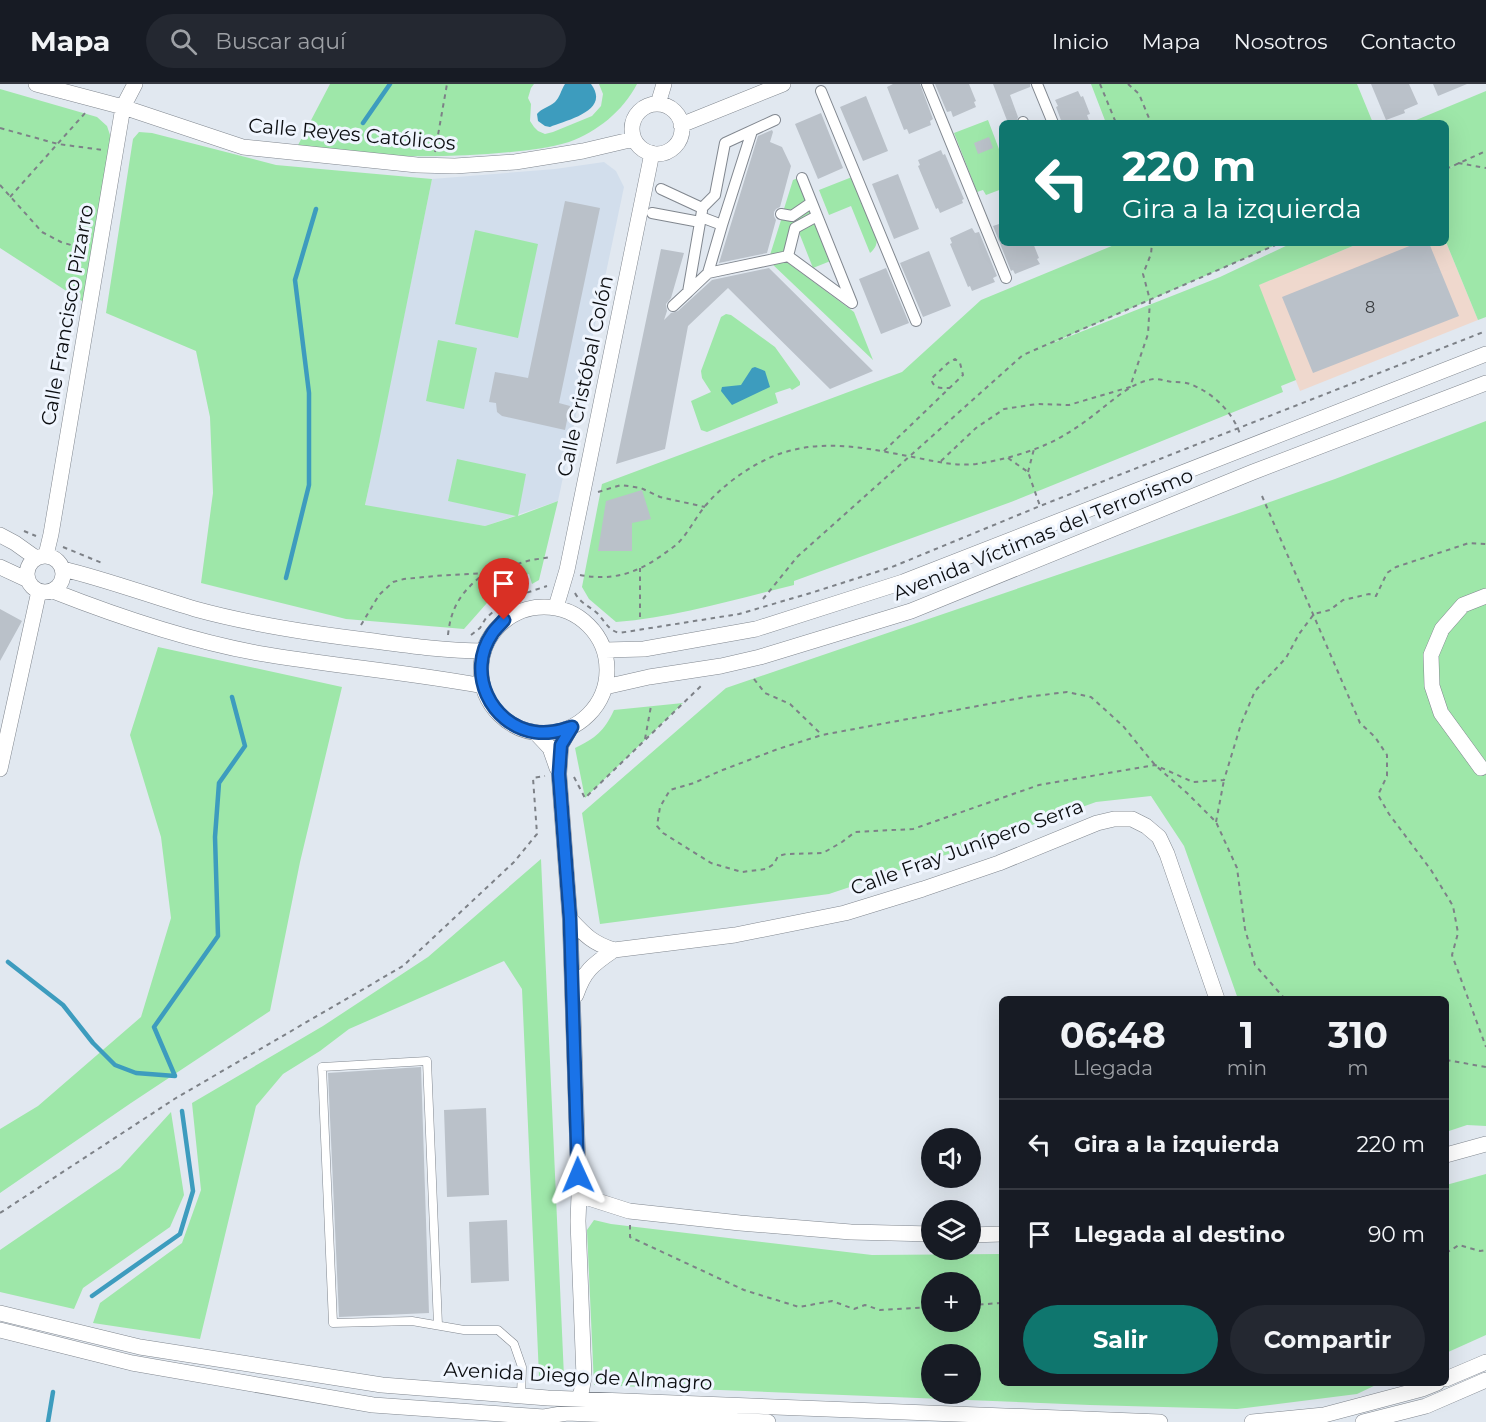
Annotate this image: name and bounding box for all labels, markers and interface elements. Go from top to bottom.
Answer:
search box [146,14,566,68]
text: Mapa [30,24,110,58]
icon: search [167,25,200,58]
text: Buscar aquí [215,28,346,55]
text: Inicio [1052,29,1109,54]
text: Mapa [1142,29,1201,54]
text: Nosotros [1234,29,1327,54]
text: Contacto [1360,29,1456,54]
street label: Calle Reyes Católicos [247,113,457,155]
text: 220 m [1122,140,1256,192]
icon: left [1023,144,1101,222]
text: Gira a la izquierda [1122,192,1362,225]
street label: Calle Francisco Pizarro [36,203,98,427]
street label: Calle Cristóbal Colón [552,273,618,479]
house number: 8 [1365,298,1375,317]
street label: Avenida Víctimas del Terrorismo [889,463,1197,605]
pin [478,558,529,620]
icon: arrive [487,567,520,600]
street label: Calle Fray Junípero Serra [847,794,1087,900]
text: 06:48 [1060,1013,1166,1057]
text: 1 [1240,1013,1254,1057]
text: 310 [1328,1013,1388,1057]
text: Llegada [1073,1056,1153,1080]
text: min [1227,1056,1267,1080]
text: m [1347,1056,1369,1080]
map controls [921,1128,981,1404]
button: sound [921,1128,981,1188]
icon: left [1023,1128,1056,1161]
text: Gira a la izquierda [1074,1131,1280,1158]
text: 220 m [1356,1131,1425,1158]
position arrow [546,1143,610,1207]
button: layers [921,1200,981,1260]
icon: arrive [1023,1218,1056,1251]
text: Llegada al destino [1074,1221,1285,1248]
text: 90 m [1368,1221,1425,1248]
button: + [921,1272,981,1332]
button: Salir [1023,1305,1218,1374]
button: Compartir [1230,1305,1425,1374]
button: − [921,1344,981,1404]
street label: Avenida Diego de Almagro [443,1357,713,1395]

